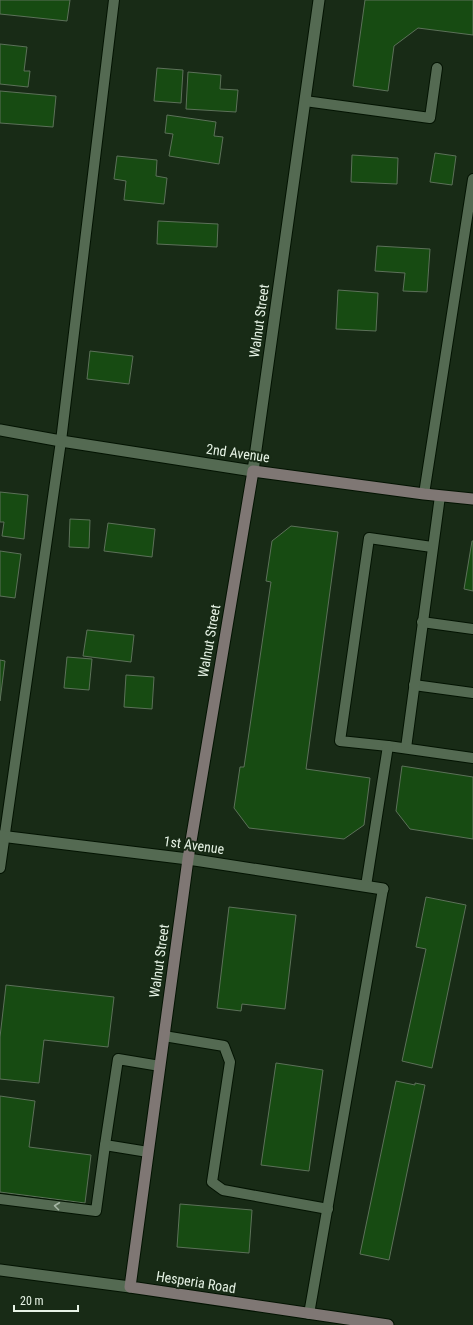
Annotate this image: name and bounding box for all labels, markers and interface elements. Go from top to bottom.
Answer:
street label: Walnut Street [246,283,272,359]
street label: 2nd Avenue [205,441,271,465]
street label: Walnut Street [195,603,223,679]
street label: 1st Avenue [163,833,226,857]
street label: Walnut Street [146,923,172,999]
one-way arrow [54,1202,60,1211]
street label: Hesperia Road [155,1268,237,1296]
scale bar [14,1287,78,1313]
text: 20 m [20,1294,44,1308]

